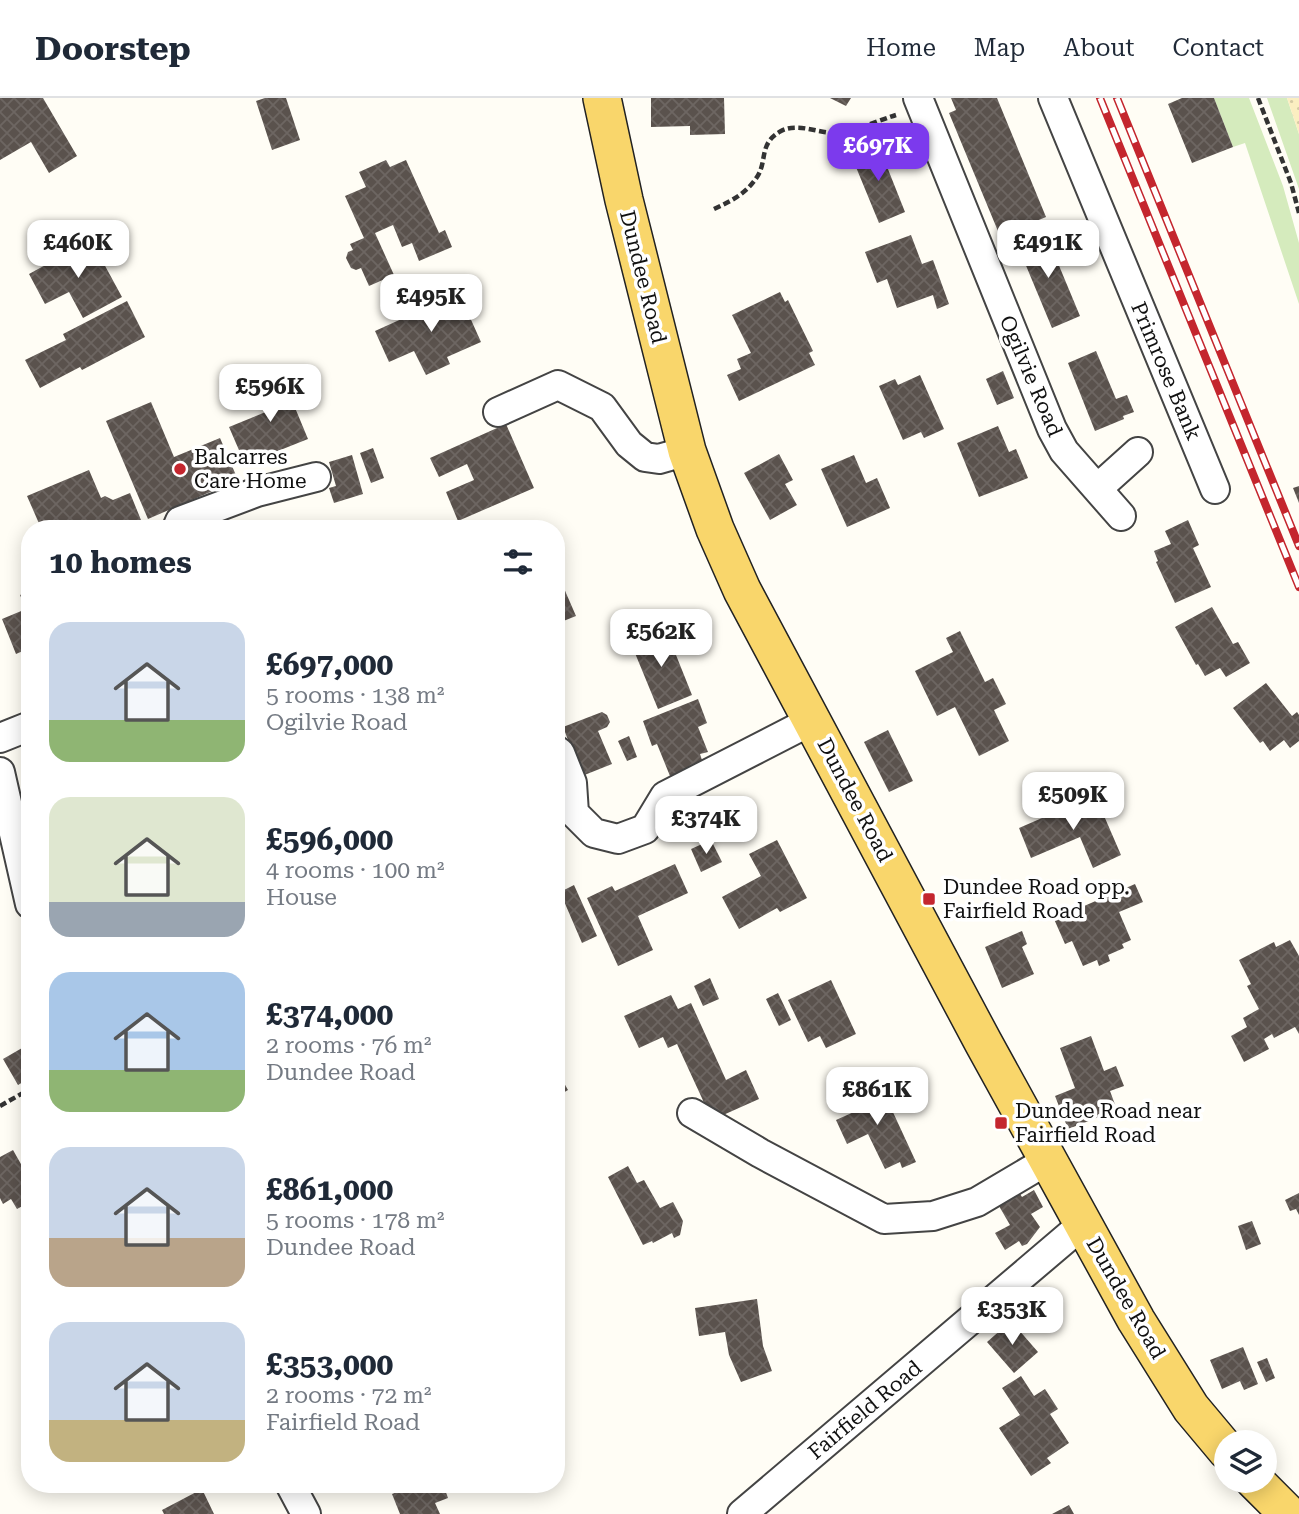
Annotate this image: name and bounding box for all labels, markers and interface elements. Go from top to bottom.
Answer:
text: Doorstep [35,29,191,68]
text: Home [866,34,936,62]
text: Map [974,34,1025,62]
text: About [1063,34,1134,62]
text: Contact [1172,34,1264,62]
pin: £697K [829,123,927,183]
text: £697K [843,132,913,159]
street label: Dundee Road [615,208,671,347]
pin: £460K [29,220,127,280]
pin: £491K [999,220,1097,280]
text: £460K [43,229,113,256]
text: £491K [1013,229,1083,256]
pin: £495K [382,274,480,334]
text: £495K [396,283,466,310]
street label: Primrose Bank [1126,298,1206,444]
street label: Ogilvie Road [995,312,1067,441]
pin: £596K [221,364,319,424]
text: £596K [235,373,305,400]
place label: Balcarres Care Home [194,445,307,493]
marker: Balcarres Care Home [172,461,188,477]
icon: filters [499,543,537,581]
text: 10 homes [49,545,192,580]
pin: £562K [612,610,710,669]
text: £562K [626,618,696,645]
text: £697,000 [266,647,393,682]
icon: home [105,650,189,734]
text: 5 rooms · 138 m² [266,682,444,709]
text: Ogilvie Road [266,709,407,736]
street label: Dundee Road [812,734,898,866]
pin: £509K [1024,772,1122,832]
text: £509K [1038,781,1108,808]
pin: £374K [657,796,755,856]
text: £374K [671,805,741,832]
text: £596,000 [266,822,393,857]
icon: home [105,825,189,909]
text: 4 rooms · 100 m² [266,857,444,884]
place label: Dundee Road opp. Fairfield Road [943,875,1129,923]
text: House [266,884,337,911]
marker: Dundee Road opp. Fairfield Road [921,891,937,907]
text: £374,000 [266,997,393,1032]
icon: home [105,1000,189,1084]
text: 2 rooms · 76 m² [266,1032,432,1059]
text: Dundee Road [266,1059,415,1086]
pin: £861K [828,1068,926,1127]
text: £861K [842,1076,912,1103]
place label: Dundee Road near Fairfield Road [1015,1099,1202,1147]
marker: Dundee Road near Fairfield Road [993,1115,1009,1131]
text: £861,000 [266,1172,393,1207]
icon: home [105,1175,189,1259]
text: 5 rooms · 178 m² [266,1207,444,1234]
street label: Dundee Road [1082,1233,1171,1364]
text: Dundee Road [266,1234,415,1261]
pin: £353K [963,1288,1061,1347]
text: £353K [977,1296,1047,1323]
text: £353,000 [266,1347,393,1382]
icon: home [105,1350,189,1434]
street label: Fairfield Road [803,1355,927,1464]
text: 2 rooms · 72 m² [266,1382,432,1409]
text: Fairfield Road [266,1409,420,1436]
map controls [1214,1430,1277,1493]
button: layers [1214,1430,1277,1493]

